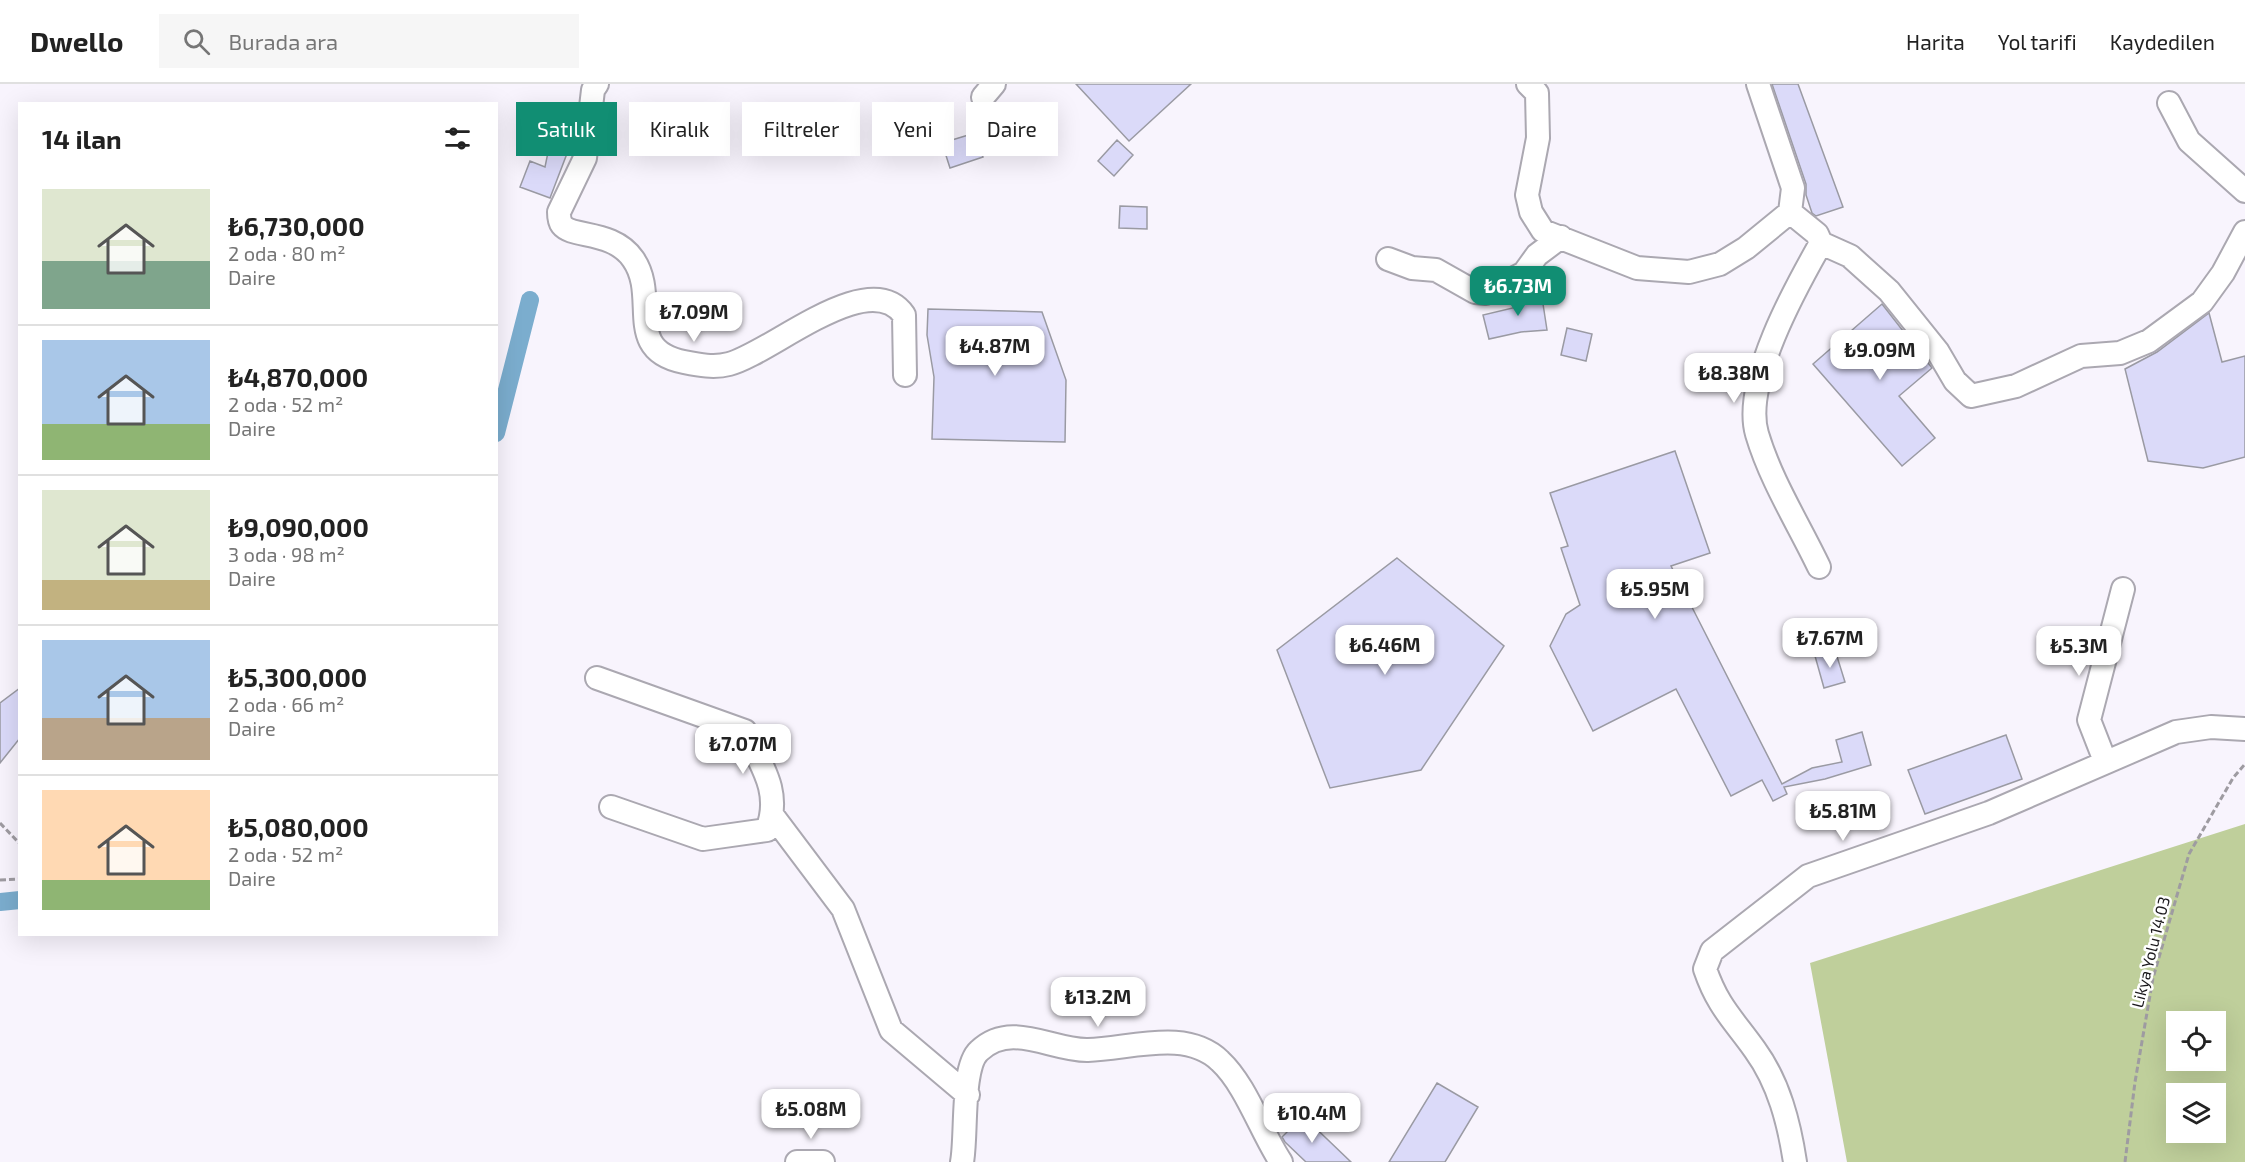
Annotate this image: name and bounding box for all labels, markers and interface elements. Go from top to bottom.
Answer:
search box [159,14,579,68]
text: Dwello [30,24,123,58]
icon: search [180,25,213,58]
text: Burada ara [228,28,338,54]
text: Harita [1906,29,1965,54]
text: Yol tarifi [1998,29,2077,54]
text: Kaydedilen [2110,29,2215,54]
chip: Satılık [516,102,617,156]
chip: Kiralık [629,102,730,156]
chip: Filtreler [742,102,860,156]
chip: Yeni [872,102,954,156]
chip: Daire [966,102,1058,156]
icon: filters [441,122,474,155]
text: 14 ilan [42,123,122,154]
text: ₺6,730,000 [228,210,365,241]
icon: home [90,213,162,285]
text: 2 oda · 80 m² [228,241,346,265]
text: Daire [228,265,276,289]
pin: ₺6.73M [1469,266,1567,317]
text: ₺6.73M [1484,273,1552,297]
pin: ₺7.09M [645,292,743,343]
text: ₺7.09M [659,299,729,323]
pin: ₺4.87M [946,326,1044,377]
pin: ₺9.09M [1831,330,1929,381]
text: ₺4.87M [960,333,1030,357]
text: ₺9.09M [1844,337,1916,361]
pin: ₺8.38M [1685,353,1783,404]
text: ₺8.38M [1698,360,1770,384]
text: ₺4,870,000 [228,361,368,392]
icon: home [90,364,162,436]
text: 2 oda · 52 m² [228,392,343,416]
text: Daire [228,416,276,440]
text: ₺9,090,000 [228,511,369,542]
icon: home [90,514,162,586]
text: 3 oda · 98 m² [228,542,345,566]
text: Daire [228,566,276,590]
pin: ₺5.95M [1606,569,1704,620]
text: ₺5.95M [1621,576,1689,600]
pin: ₺7.67M [1781,618,1879,669]
pin: ₺6.46M [1336,625,1434,676]
text: ₺7.67M [1796,625,1864,649]
pin: ₺5.3M [2037,626,2121,677]
text: ₺6.46M [1349,632,1421,656]
text: ₺5.3M [2050,633,2108,657]
text: ₺5,300,000 [228,661,367,692]
icon: home [90,664,162,736]
text: 2 oda · 66 m² [228,692,344,716]
text: Daire [228,716,276,740]
pin: ₺7.07M [694,724,792,775]
text: ₺7.07M [709,731,777,755]
pin: ₺5.81M [1794,791,1892,842]
text: ₺5.81M [1809,798,1877,822]
text: ₺5,080,000 [228,811,369,842]
icon: home [90,814,162,886]
text: 2 oda · 52 m² [228,842,343,866]
text: Daire [228,866,276,890]
street label: Likya Yolu 14.03 [2127,895,2173,1009]
pin: ₺13.2M [1049,977,1147,1028]
text: ₺13.2M [1065,984,1131,1008]
map controls [2166,1011,2226,1143]
button: locate [2166,1011,2226,1071]
button: layers [2166,1083,2226,1143]
pin: ₺5.08M [762,1089,860,1140]
pin: ₺10.4M [1263,1093,1361,1144]
text: ₺5.08M [775,1096,847,1120]
text: ₺10.4M [1277,1100,1347,1124]

